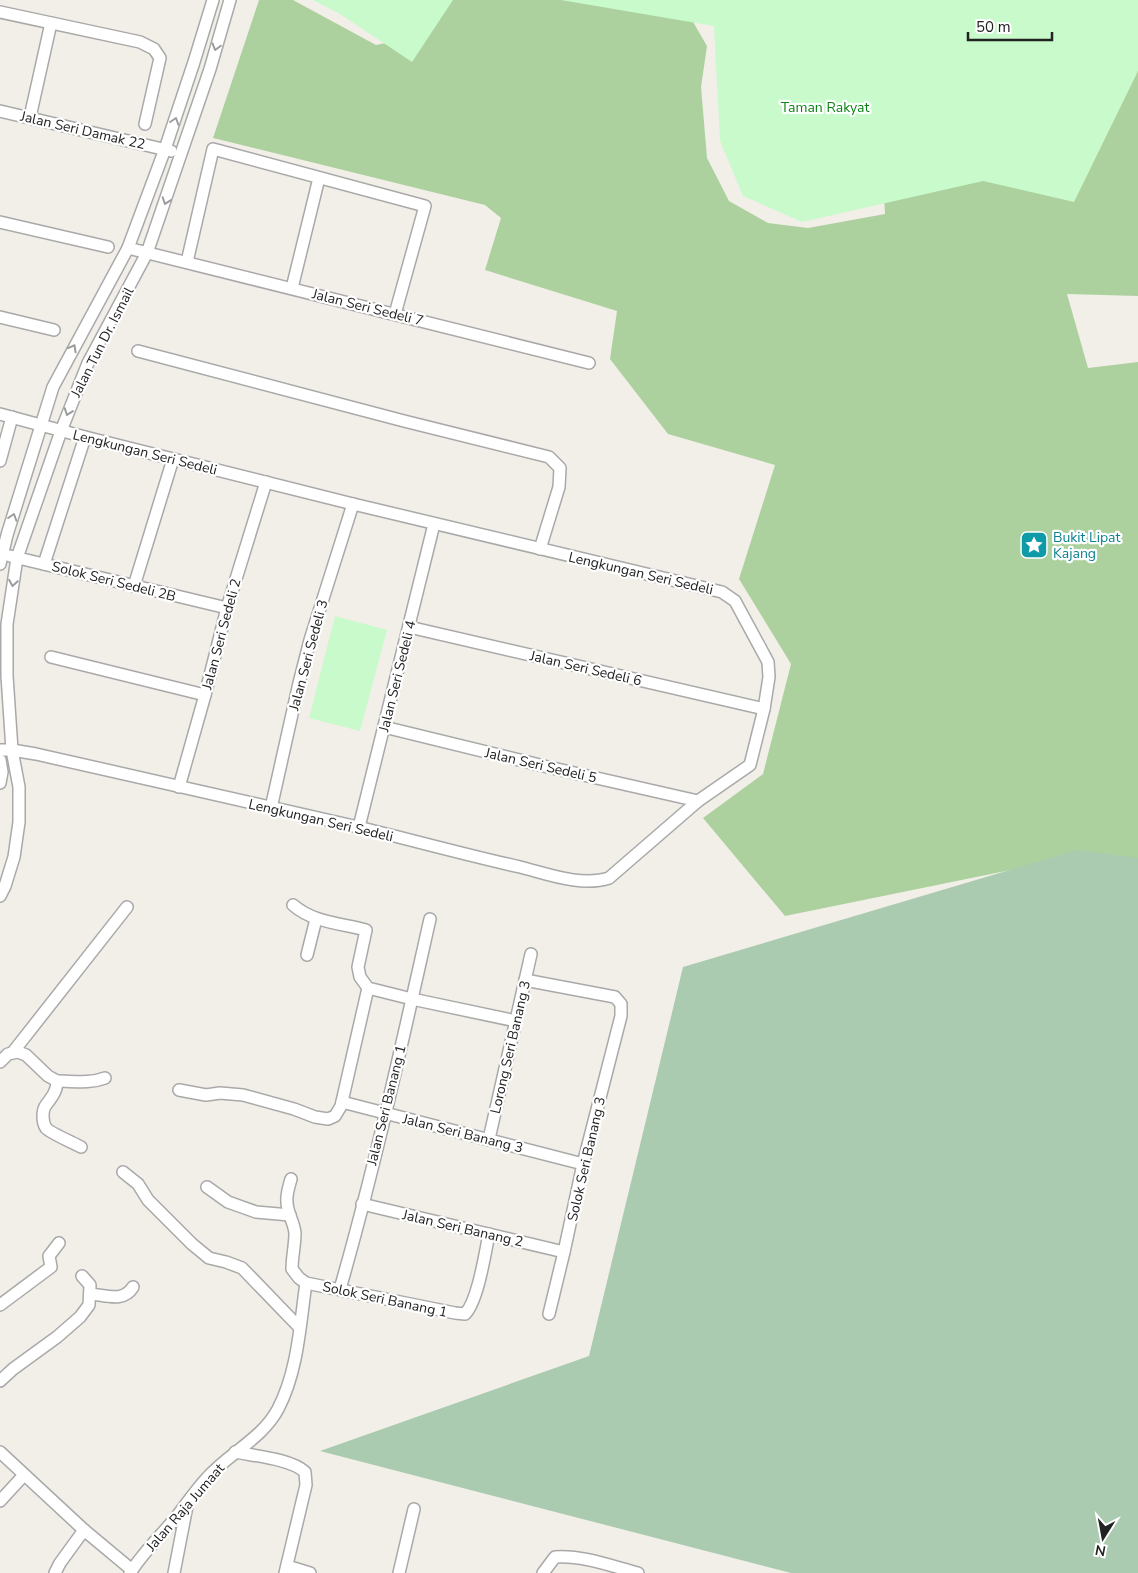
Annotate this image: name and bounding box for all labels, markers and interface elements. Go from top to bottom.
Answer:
scale bar [968,10,1052,42]
text: 50 m [976,17,1011,37]
one-way arrow [212,42,222,50]
park label: Taman Rakyat [781,98,869,117]
street label: Jalan Seri Damak 22 [18,107,147,154]
one-way arrow [169,117,179,125]
one-way arrow [161,196,171,205]
street label: Jalan Tun Dr. Ismail [66,283,139,401]
street label: Jalan Seri Sedeli 7 [309,284,426,330]
one-way arrow [67,345,77,354]
one-way arrow [64,407,74,415]
street label: Lengkungan Seri Sedeli [71,425,219,480]
one-way arrow [8,514,18,522]
place label: Bukit Lipat Kajang [1053,528,1120,563]
place icon: Bukit Lipat Kajang [1019,530,1049,560]
street label: Lengkungan Seri Sedeli [567,548,715,599]
street label: Solok Seri Sedeli 2B [50,557,178,606]
street label: Jalan Seri Sedeli 2 [197,577,245,693]
one-way arrow [8,579,19,587]
street label: Jalan Seri Sedeli 3 [284,598,332,714]
street label: Jalan Seri Sedeli 4 [374,618,420,735]
street label: Jalan Seri Sedeli 6 [527,646,644,691]
street label: Jalan Seri Sedeli 5 [482,743,599,788]
street label: Lengkungan Seri Sedeli [247,795,395,846]
street label: Lorong Seri Banang 3 [486,979,535,1116]
street label: Jalan Seri Banang 1 [362,1043,411,1168]
street label: Solok Seri Banang 3 [563,1095,610,1223]
street label: Jalan Seri Banang 3 [400,1109,525,1158]
street label: Jalan Seri Banang 2 [400,1205,525,1252]
street label: Solok Seri Banang 1 [321,1277,449,1322]
street label: Jalan Raja Jumaat [141,1459,229,1556]
north arrow [1078,1513,1128,1563]
text: N [1094,1540,1108,1561]

